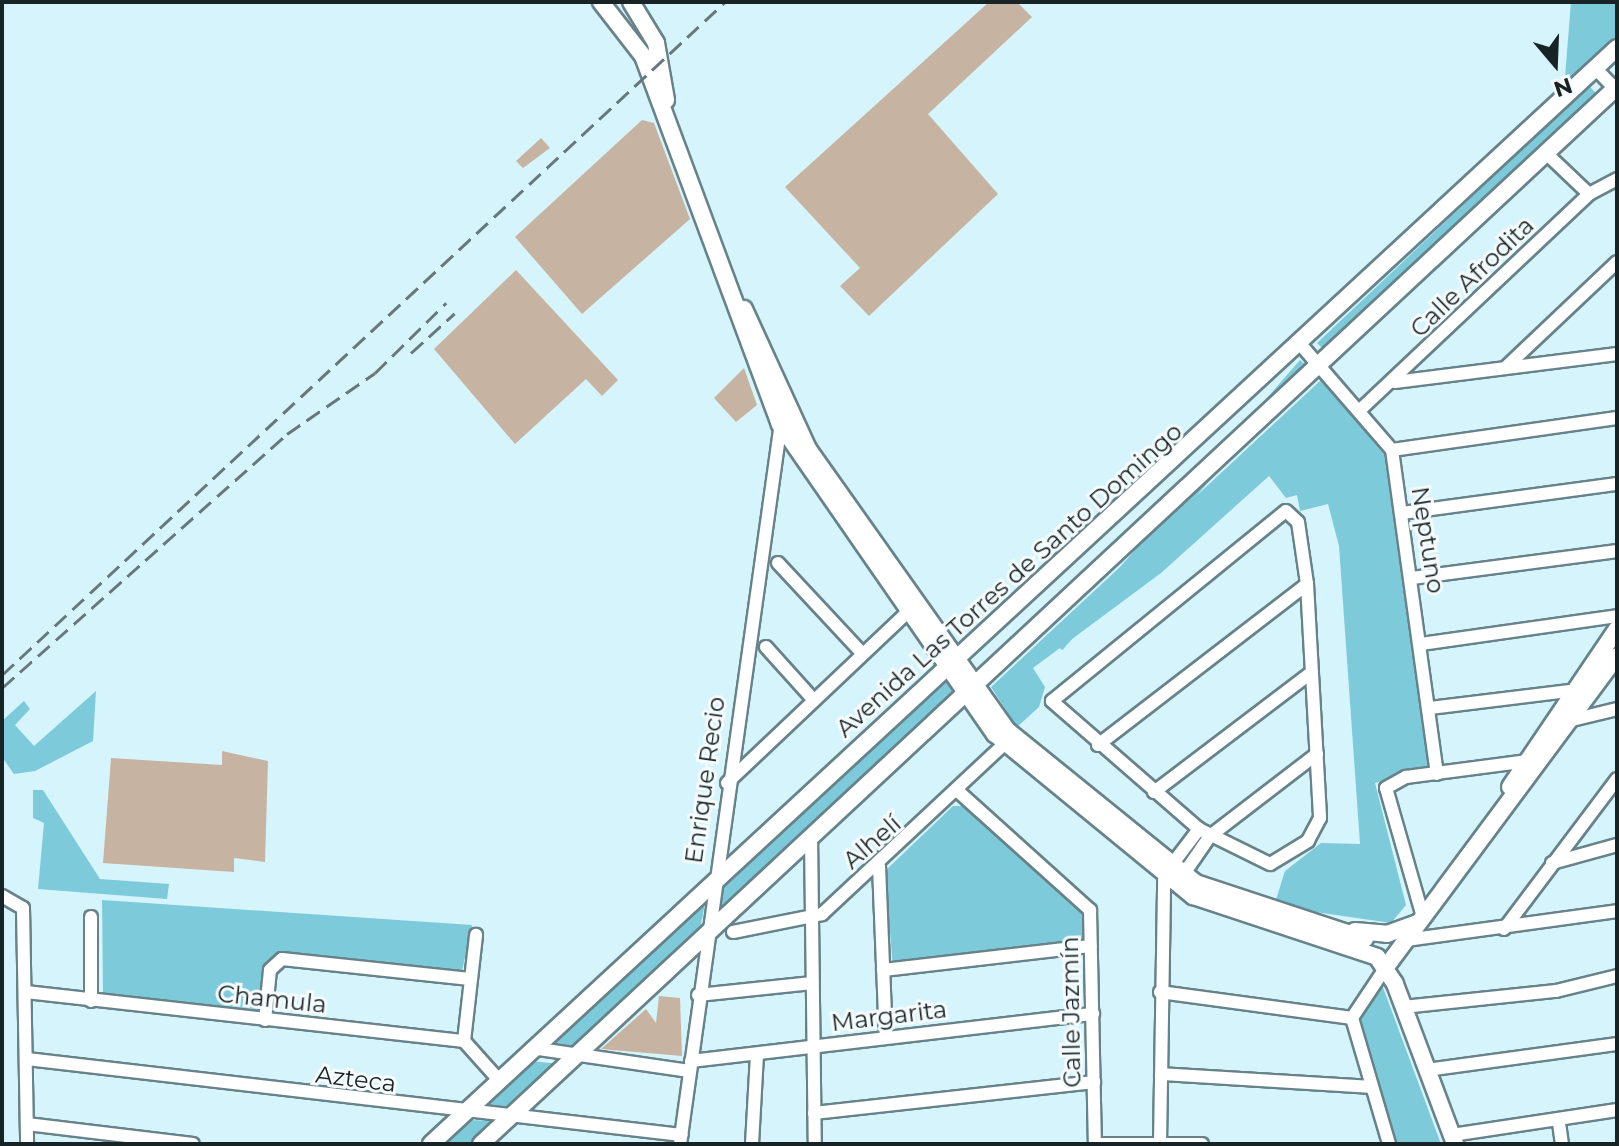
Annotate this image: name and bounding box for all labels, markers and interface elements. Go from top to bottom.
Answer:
north arrow [1515,24,1595,104]
text: N [1550,72,1576,103]
street label: Calle Afrodita [1404,211,1540,343]
street label: Avenida Las Torres de Santo Domingo [830,417,1188,743]
street label: Neptuno [1405,485,1451,595]
street label: Enrique Recio [679,695,731,865]
street label: Alhelí [837,809,907,875]
street label: Calle Jazmín [1055,936,1087,1088]
street label: Chamula [216,979,328,1019]
street label: Margarita [830,995,948,1037]
street label: Azteca [314,1060,398,1098]

